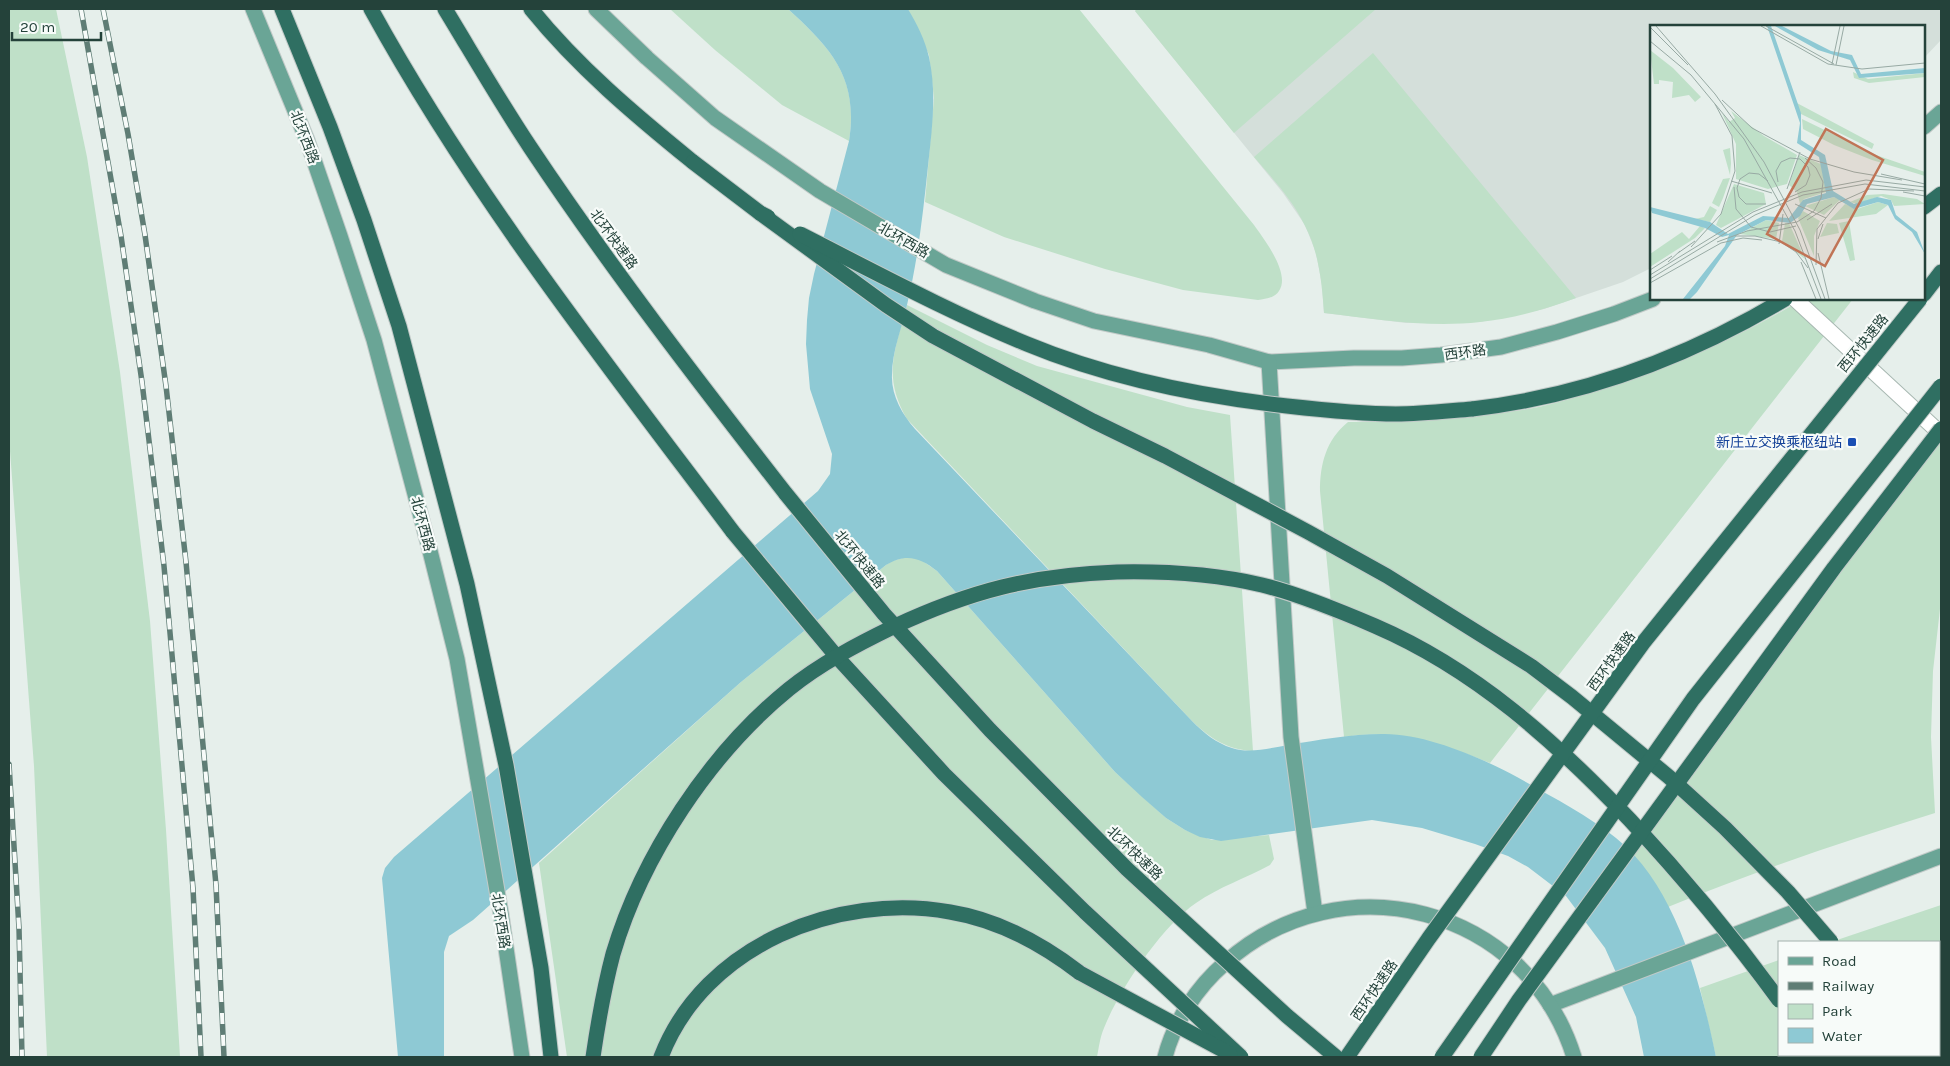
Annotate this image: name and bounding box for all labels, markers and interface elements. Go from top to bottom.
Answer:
scale bar [12,10,101,42]
text: 20 m [20,18,55,36]
inset map [1650,25,1925,300]
street label: 北环西路 [287,108,323,166]
street label: 北环快速路 [586,206,641,273]
street label: 北环西路 [875,219,932,262]
street label: 西环快速路 [1835,311,1892,376]
street label: 西环路 [1443,341,1487,364]
place label: 新庄立交换乘枢纽站 [1716,434,1842,451]
marker: 新庄立交换乘枢纽站 [1846,436,1858,448]
street label: 北环西路 [407,495,438,553]
street label: 北环快速路 [831,527,888,592]
street label: 西环快速路 [1584,628,1639,695]
street label: 北环快速路 [1104,823,1166,884]
street label: 北环西路 [488,892,513,950]
legend [1778,941,1940,1056]
text: Road [1822,952,1857,970]
street label: 西环快速路 [1348,957,1401,1024]
text: Railway [1822,977,1874,995]
text: Park [1822,1002,1852,1020]
text: Water [1822,1027,1863,1045]

